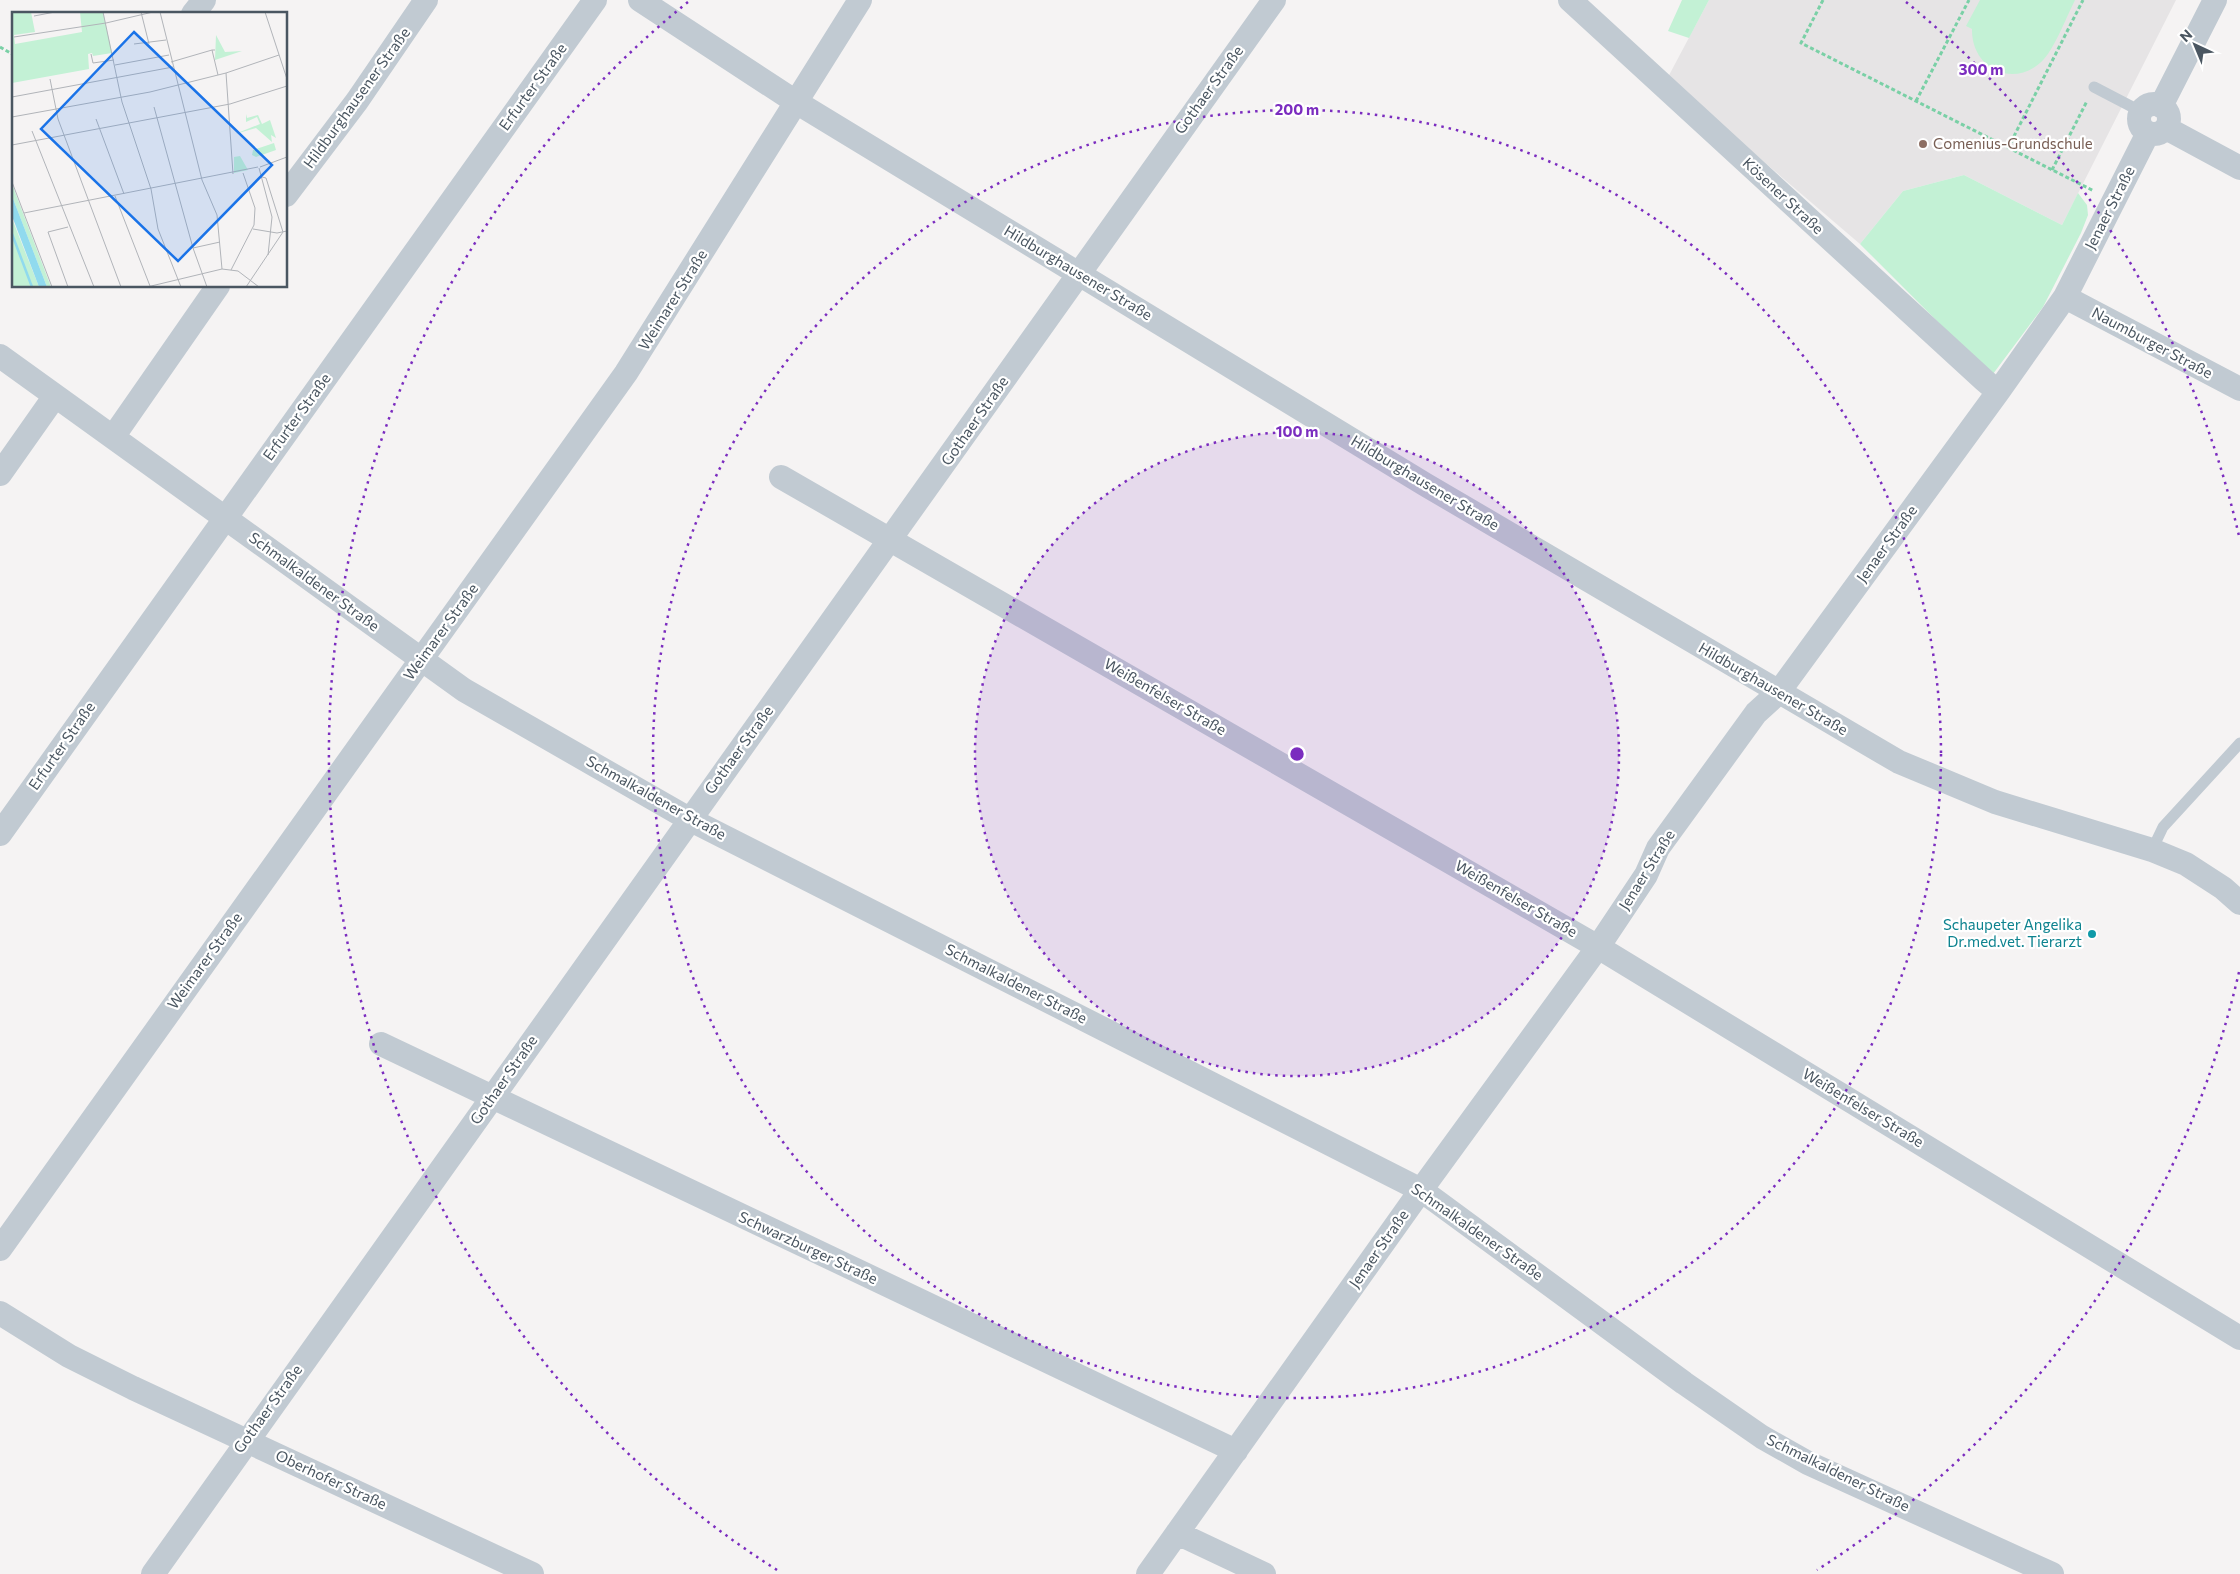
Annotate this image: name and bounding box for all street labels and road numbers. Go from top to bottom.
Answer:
street label: Hildburghausener Straße [299,24,413,171]
street label: Erfurter Straße [494,39,570,134]
street label: Gothaer Straße [1170,42,1246,137]
street label: Kösener Straße [1740,153,1828,237]
street label: Jenaer Straße [2080,163,2138,252]
street label: Hildburghausener Straße [1001,221,1156,324]
street label: Weimarer Straße [634,246,710,353]
street label: Naumburger Straße [2089,303,2216,382]
street label: Erfurter Straße [258,369,334,464]
street label: Gothaer Straße [937,372,1012,468]
street label: Hildburghausener Straße [1348,431,1503,534]
street label: Jenaer Straße [1852,501,1920,586]
street label: Schmalkaldener Straße [246,528,383,635]
street label: Weimarer Straße [399,580,481,683]
street label: Hildburghausener Straße [1696,638,1851,738]
street label: Weißenfelser Straße [1101,654,1230,738]
street label: Erfurter Straße [24,698,98,793]
street label: Gothaer Straße [700,702,776,797]
street label: Schmalkaldener Straße [584,751,729,843]
street label: Jenaer Straße [1614,826,1678,913]
street label: Weißenfelser Straße [1452,856,1581,940]
street label: Weimarer Straße [163,909,245,1012]
street label: Schmalkaldener Straße [943,940,1090,1027]
street label: Gothaer Straße [466,1031,541,1127]
street label: Weißenfelser Straße [1800,1064,1927,1150]
street label: Schmalkaldener Straße [1408,1179,1547,1284]
street label: Jenaer Straße [1345,1206,1412,1291]
street label: Schwarzburger Straße [736,1207,881,1287]
street label: Gothaer Straße [229,1361,305,1456]
street label: Schmalkaldener Straße [1764,1430,1913,1515]
street label: Oberhofer Straße [273,1446,390,1513]

